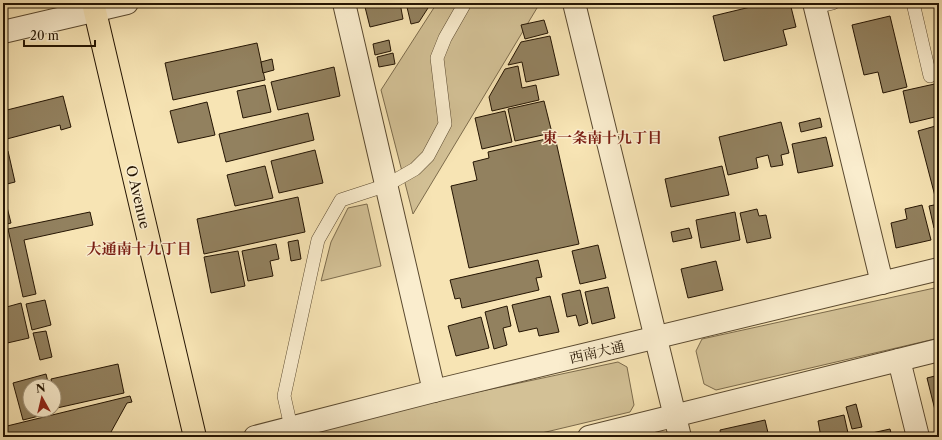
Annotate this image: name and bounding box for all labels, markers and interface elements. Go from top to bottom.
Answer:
scale bar [24,22,95,48]
text: 20 m [30,28,59,43]
district label: 東一条南十九丁目 [542,128,662,147]
street label: O Avenue [122,164,154,231]
district label: 大通南十九丁目 [86,239,192,258]
street label: 西南大通 [568,337,626,367]
north arrow [22,378,62,418]
text: N [35,380,47,396]

